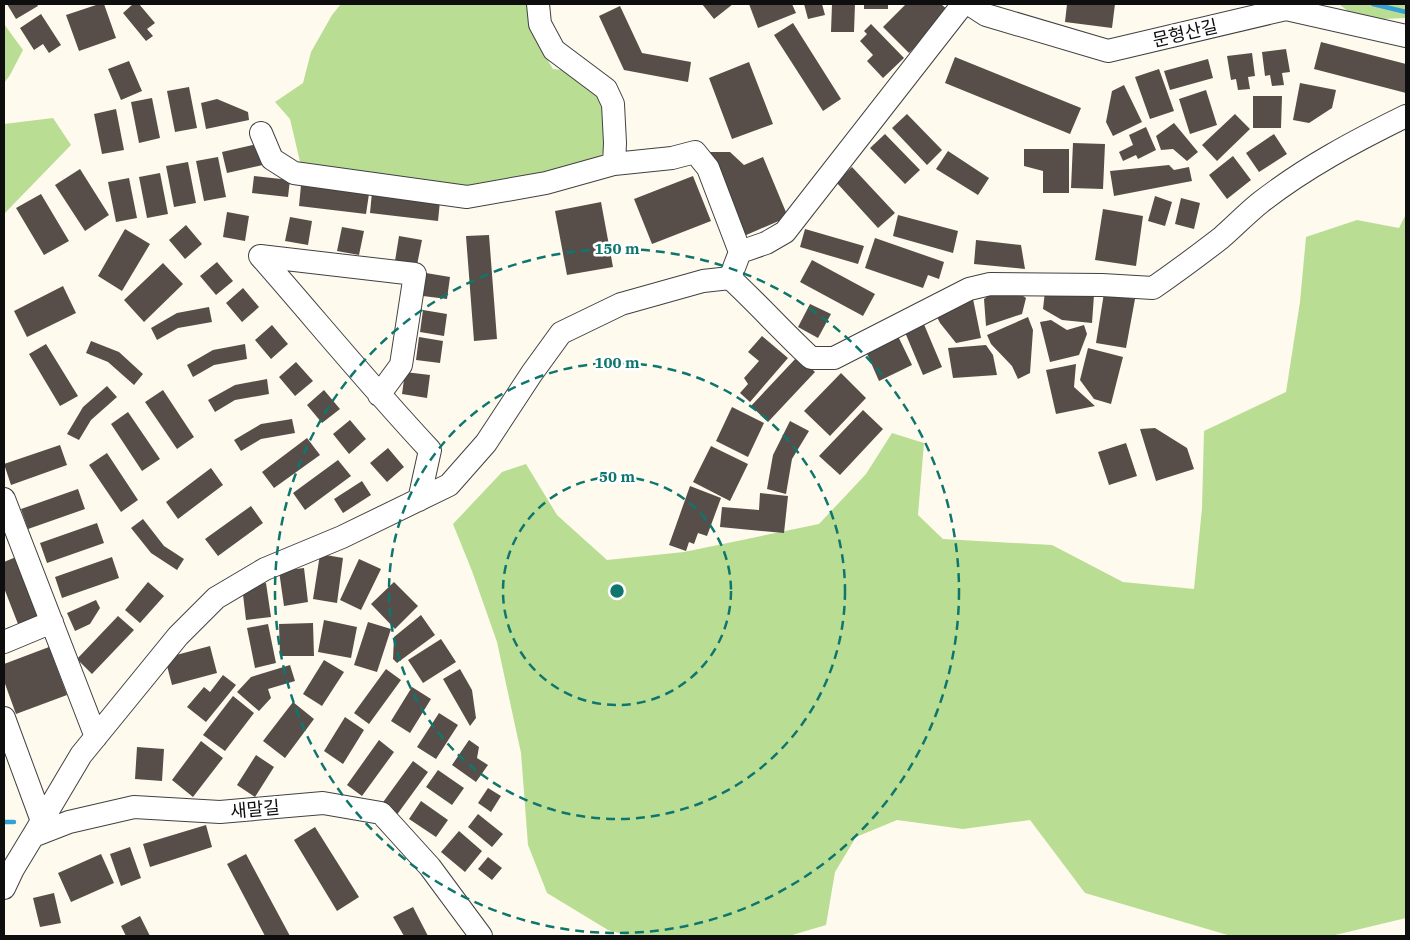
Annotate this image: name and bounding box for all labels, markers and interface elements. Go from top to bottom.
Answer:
street label: 문형산길 [1150,14,1220,52]
text: 150 m [594,239,640,258]
text: 100 m [594,353,640,372]
text: 50 m [599,467,635,486]
centre of rings [608,582,626,600]
street label: 새말길 [229,795,281,823]

